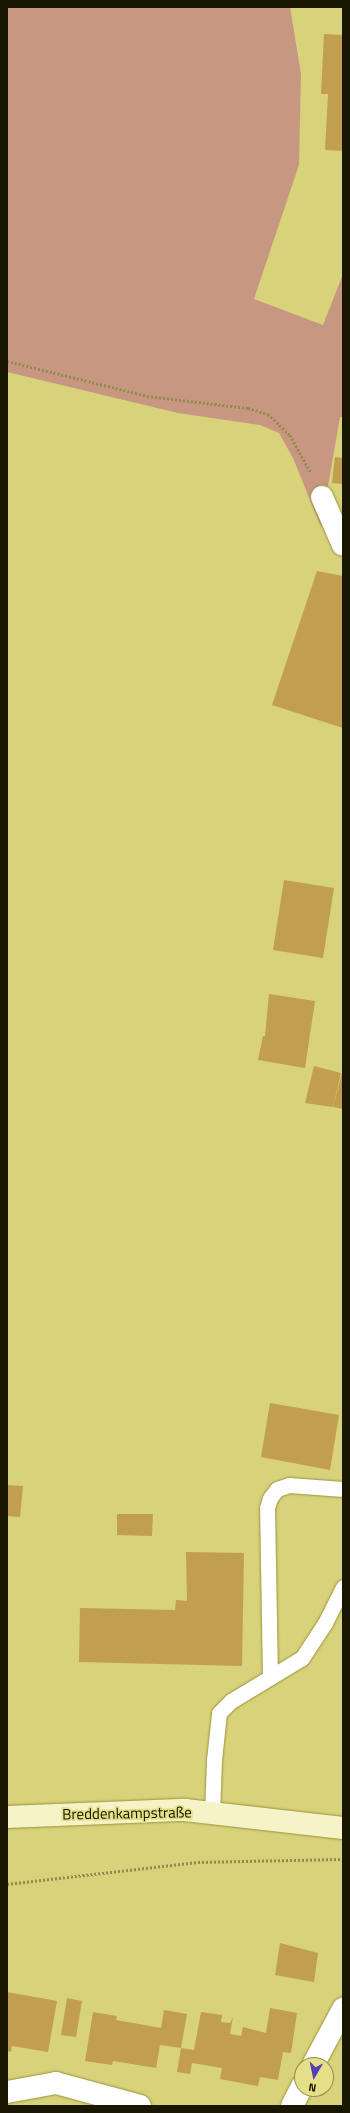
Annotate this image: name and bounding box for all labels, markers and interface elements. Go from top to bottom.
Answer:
street label: Breddenkampstraße [62,1803,192,1823]
north arrow [294,2057,334,2097]
text: N [307,2079,317,2096]

